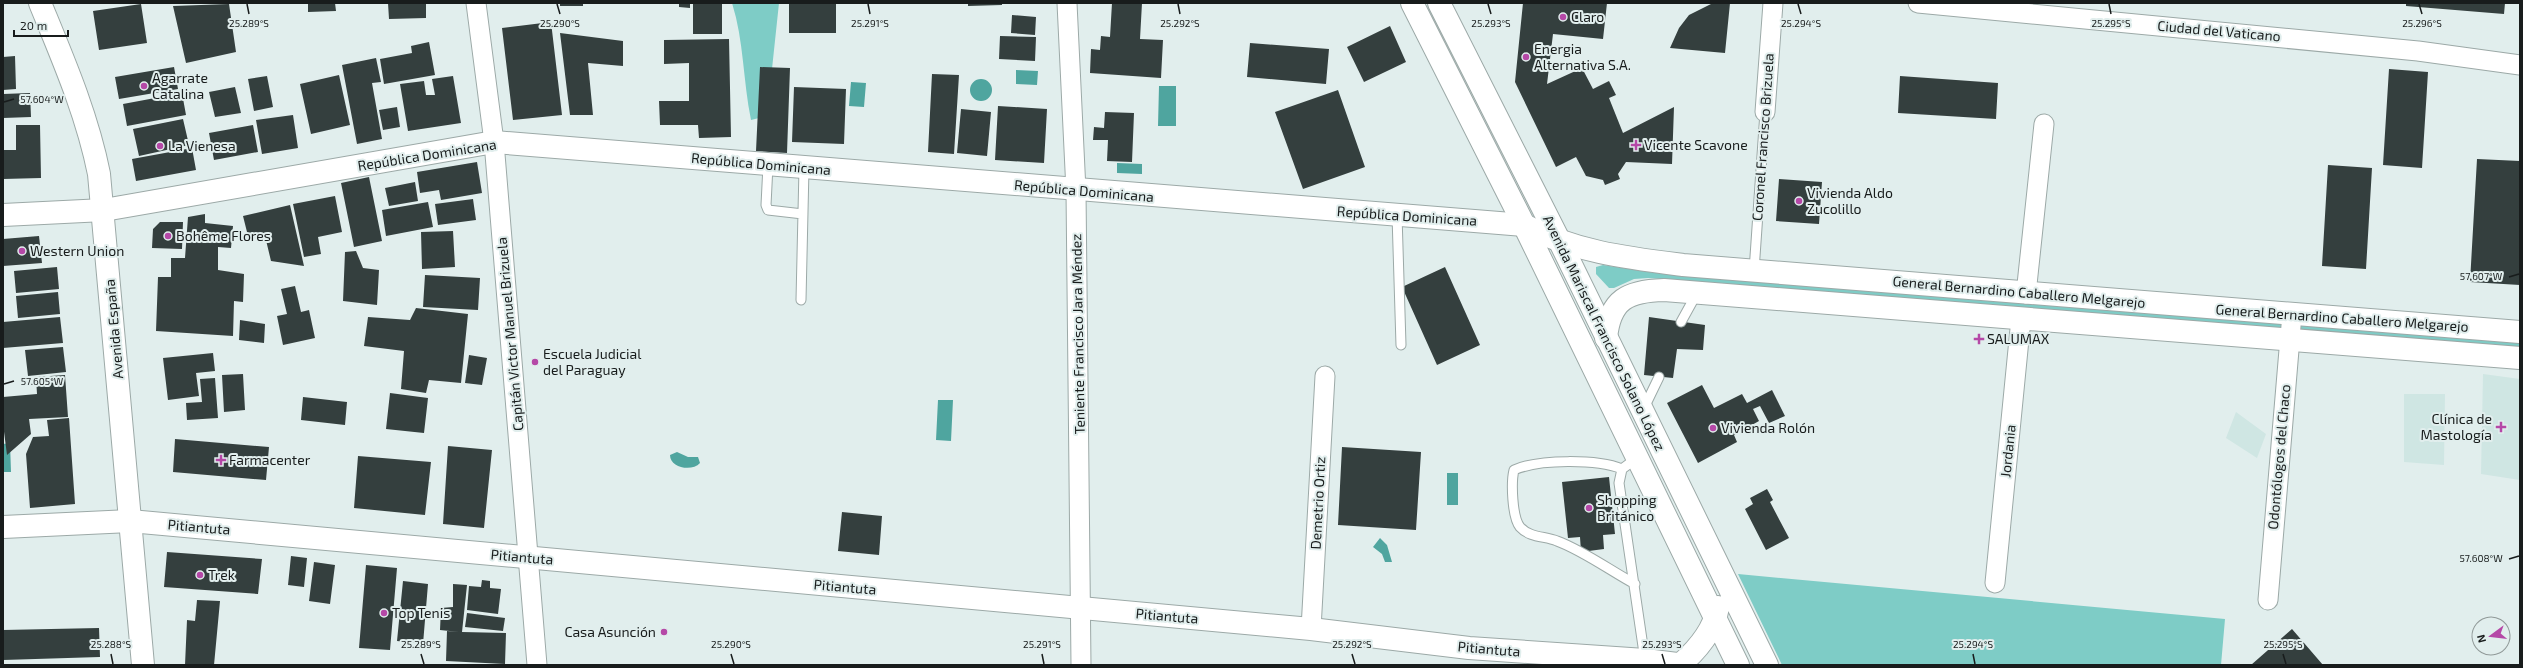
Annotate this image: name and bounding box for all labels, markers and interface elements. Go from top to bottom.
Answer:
place label: Claro [1571,8,1604,25]
scale bar [14,12,68,38]
marker: Claro [1558,12,1568,22]
text: 25.289°S [229,17,269,29]
text: 25.290°S [540,17,580,29]
text: 25.291°S [851,17,889,29]
text: 25.292°S [1160,17,1200,29]
text: 25.293°S [1471,17,1511,29]
text: 25.294°S [1781,17,1821,29]
text: 25.295°S [2091,17,2131,29]
street label: Ciudad del Vaticano [2157,17,2281,44]
text: 25.296°S [2402,17,2442,29]
text: 20 m [20,18,47,32]
place label: Energia Alternativa S.A. [1534,40,1631,73]
marker: Energia Alternativa S.A. [1521,52,1531,62]
street label: Coronel Francisco Brizuela [1748,53,1777,221]
place label: Agarrate Catalina [152,69,208,102]
marker: Agarrate Catalina [139,81,149,91]
text: 57.604°W [20,93,64,105]
street label: República Dominicana [356,135,498,174]
place label: Vicente Scavone [1644,136,1748,153]
place label: La Vienesa [168,137,236,154]
marker: Vicente Scavone [1631,140,1641,150]
marker: La Vienesa [155,141,165,151]
street label: República Dominicana [690,149,832,178]
street label: República Dominicana [1013,176,1155,205]
place label: Vivienda Aldo Zucolillo [1807,184,1893,217]
marker: Vivienda Aldo Zucolillo [1794,196,1804,206]
street label: República Dominicana [1336,202,1478,229]
street label: Avenida Mariscal Francisco Solano López [1540,212,1669,453]
place label: Bohême Flores [176,227,271,244]
marker: Bohême Flores [163,231,173,241]
street label: Teniente Francisco Jara Méndez [1067,234,1088,434]
street label: Capitán Victor Manuel Brizuela [493,236,526,432]
place label: Western Union [30,242,124,259]
marker: Western Union [17,246,27,256]
text: 57.607°W [2460,270,2503,282]
street label: General Bernardino Caballero Melgarejo [1892,272,2146,311]
street label: Avenida España [101,278,126,380]
street label: General Bernardino Caballero Melgarejo [2215,300,2469,335]
place label: SALUMAX [1987,330,2050,347]
marker: SALUMAX [1974,334,1984,344]
place label: Escuela Judicial del Paraguay [543,345,642,378]
marker: Escuela Judicial del Paraguay [530,357,540,367]
text: 57.605°W [21,375,64,387]
street label: Odontólogos del Chaco [2264,384,2293,530]
place label: Clínica de Mastología [2421,410,2492,443]
place label: Vivienda Rolón [1721,419,1815,436]
marker: Clínica de Mastología [2495,421,2507,433]
marker: Vivienda Rolón [1708,423,1718,433]
street label: Jordania [1996,424,2019,478]
place label: Farmacenter [229,451,311,468]
marker: Farmacenter [216,455,226,465]
street label: Demetrio Ortiz [1307,456,1328,550]
place label: Shopping Británico [1597,491,1657,524]
marker: Shopping Británico [1584,503,1594,513]
street label: Pitiantuta [167,515,231,538]
street label: Pitiantuta [490,545,554,568]
text: 57.608°W [2459,552,2503,564]
place label: Trek [208,566,235,583]
marker: Trek [195,570,205,580]
street label: Pitiantuta [813,575,877,598]
place label: Top Tenis [392,604,450,621]
street label: Pitiantuta [1135,604,1199,627]
marker: Top Tenis [379,608,389,618]
north arrow [2471,616,2511,656]
place label: Casa Asunción [564,623,656,640]
marker: Casa Asunción [659,627,669,637]
text: N [2474,633,2488,644]
street label: Pitiantuta [1457,637,1521,660]
text: 25.288°S [91,638,132,650]
text: 25.289°S [401,638,441,650]
text: 25.290°S [711,638,751,650]
text: 25.291°S [1023,638,1061,650]
text: 25.292°S [1332,638,1372,650]
text: 25.293°S [1642,638,1682,650]
text: 25.294°S [1953,638,1993,650]
text: 25.295°S [2263,638,2303,650]

